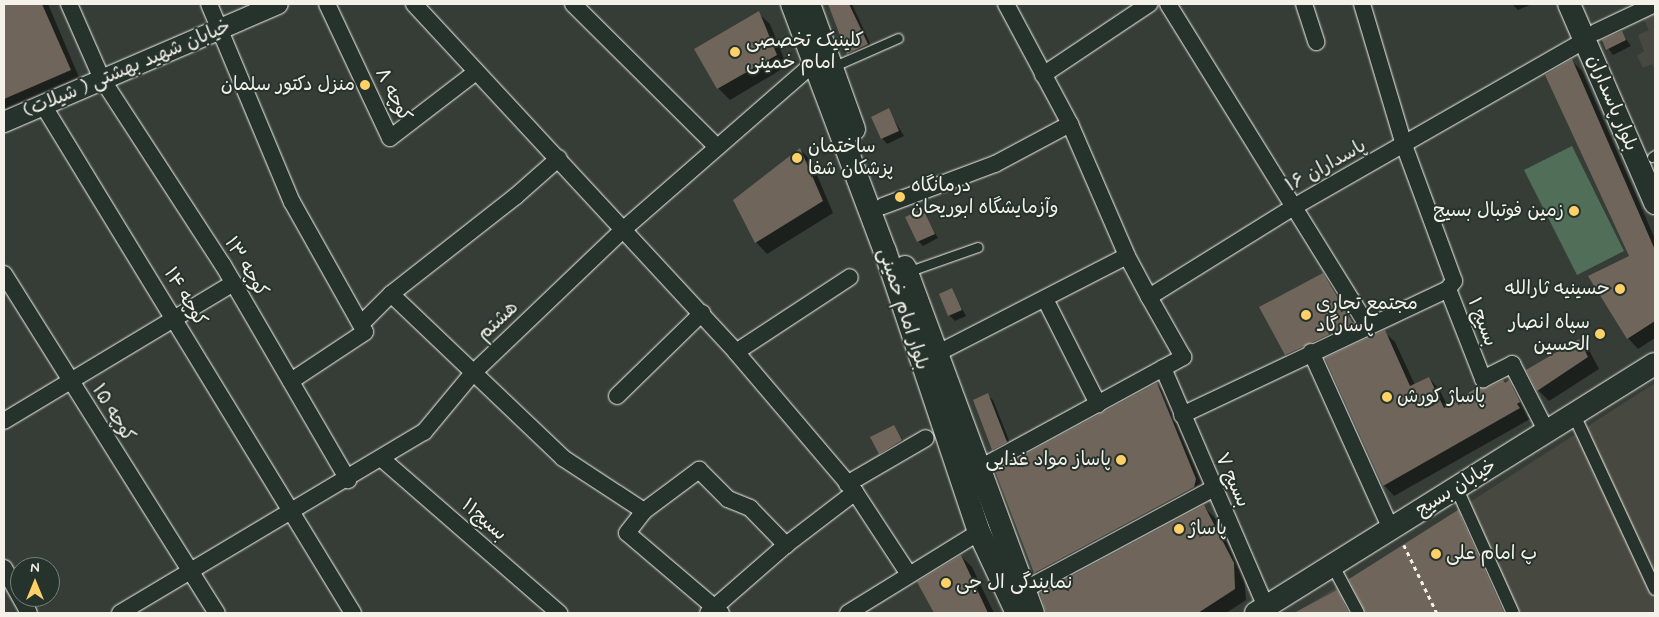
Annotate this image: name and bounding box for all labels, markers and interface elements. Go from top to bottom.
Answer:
street label: خیابان شهید بهشتی ( شیلات) [20,15,234,123]
place label: کلینیک تخصصی امام خمینی [746,30,864,74]
marker: کلینیک تخصصی امام خمینی [728,45,742,59]
street label: بلوار پاسداران [1582,52,1642,154]
street label: کوچه ۸ [370,64,416,126]
place label: منزل دکتور سلمان [221,74,355,96]
marker: منزل دکتور سلمان [359,79,371,91]
street label: پاسداران ۱۶ [1282,135,1370,197]
place label: ساختمان پزشکان شفا [808,136,894,180]
marker: ساختمان پزشکان شفا [790,151,804,165]
place label: درمانگاه وآزمایشگاه ابوریحان [911,175,1058,219]
marker: درمانگاه وآزمایشگاه ابوریحان [893,190,907,204]
place label: زمین فوتبال بسیج [1433,200,1564,222]
marker: زمین فوتبال بسیج [1568,205,1580,217]
street label: کوچه ۱۳ [219,233,273,301]
street label: بلوار امام خمینی [873,245,933,373]
street label: کوچه ۱۴ [158,263,212,331]
place label: حسینیه ثارالله [1505,278,1610,300]
marker: حسینیه ثارالله [1614,283,1626,295]
place label: مجتمع تجاری پاسارگاد [1316,293,1418,337]
street label: بسیج ۱ [1462,294,1502,350]
street label: هشتم [473,296,523,346]
marker: مجتمع تجاری پاسارگاد [1300,309,1312,321]
place label: سپاه انصار الحسین [1509,312,1590,356]
marker: سپاه انصار الحسین [1594,328,1606,340]
street label: کوچه ۱۵ [86,380,140,446]
place label: پاساژ کورش [1397,386,1485,408]
marker: پاساژ کورش [1381,391,1393,403]
place label: پاساز مواد غذایی [985,449,1111,471]
street label: بسیج ۷ [1210,449,1254,511]
marker: پاساز مواد غذایی [1115,454,1127,466]
street label: خیابان بسیج [1411,454,1501,522]
street label: بسیج۱۱ [457,494,511,546]
place label: پاساژ [1189,518,1227,540]
marker: پاساژ [1173,523,1185,535]
place label: پ امام علی [1446,543,1537,565]
marker: پ امام علی [1430,548,1442,560]
north arrow [10,557,60,607]
text: N [30,559,40,577]
place label: نمایندگی ال جی [956,572,1072,594]
marker: نمایندگی ال جی [940,577,952,589]

